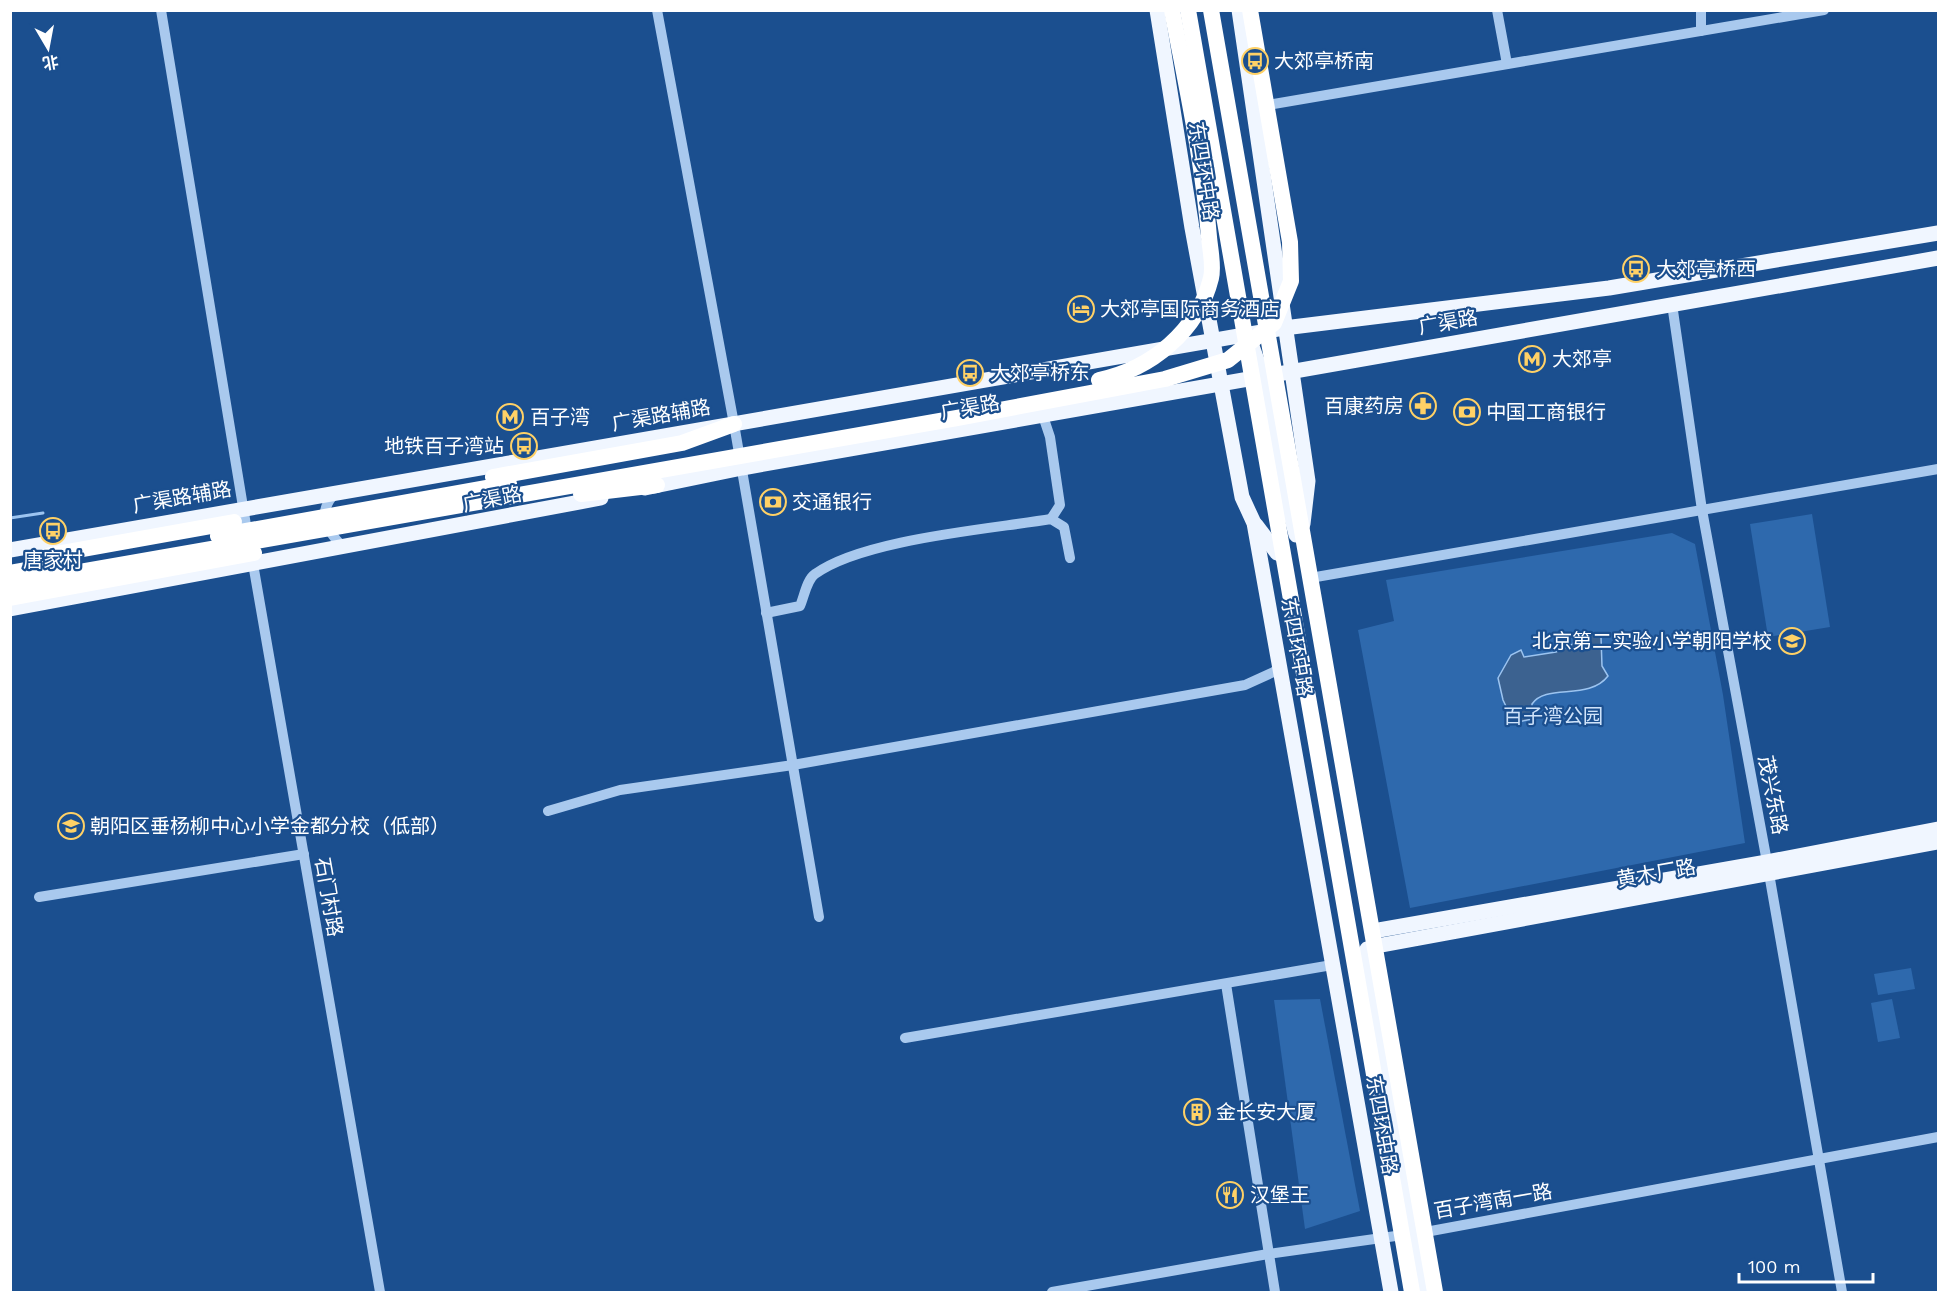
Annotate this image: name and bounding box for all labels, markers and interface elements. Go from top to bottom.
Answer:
north arrow [18,18,78,78]
bus stop icon: 大郊亭桥南 [1240,46,1270,76]
place label: 大郊亭桥南 [1274,49,1374,73]
text: 北 [41,52,60,73]
street label: 东四环中路 [1184,120,1224,222]
bus stop icon: 大郊亭桥西 [1621,254,1651,284]
place label: 大郊亭桥西 [1656,257,1756,281]
hotel icon: 大郊亭国际商务酒店 [1066,294,1096,324]
place label: 大郊亭国际商务酒店 [1100,297,1280,321]
street label: 广渠路 [1416,305,1480,339]
metro station icon: 大郊亭 [1517,344,1547,374]
place label: 大郊亭 [1552,347,1612,371]
bus stop icon: 大郊亭桥东 [955,358,985,388]
place label: 大郊亭桥东 [990,361,1090,385]
street label: 广渠路 [938,390,1002,424]
pharmacy icon: 百康药房 [1408,391,1438,421]
street label: 广渠路辅路 [610,394,712,436]
place label: 百康药房 [1324,394,1404,418]
bank icon: 中国工商银行 [1452,397,1482,427]
place label: 中国工商银行 [1486,400,1606,424]
metro station icon: 百子湾 [495,402,525,432]
place label: 百子湾 [530,405,590,429]
bus stop icon: 地铁百子湾站 [509,431,539,461]
place label: 地铁百子湾站 [384,434,504,458]
street label: 广渠路辅路 [131,476,233,518]
street label: 广渠路 [460,481,524,517]
bank icon: 交通银行 [758,487,788,517]
place label: 交通银行 [792,490,872,514]
bus stop icon: 唐家村 [38,516,68,546]
place label: 唐家村 [23,548,83,572]
street label: 东四环中路 [1276,596,1318,698]
school or university icon: 北京第二实验小学朝阳学校 [1777,626,1807,656]
place label: 北京第二实验小学朝阳学校 [1532,629,1772,653]
park label: 百子湾公园 [1503,704,1603,728]
street label: 茂兴东路 [1754,753,1792,837]
school or university icon: 朝阳区垂杨柳中心小学金都分校（低部） [56,811,86,841]
place label: 朝阳区垂杨柳中心小学金都分校（低部） [90,814,450,838]
street label: 黄木厂路 [1615,854,1697,892]
street label: 石门村路 [310,856,348,938]
street label: 东四环中路 [1361,1074,1403,1176]
building icon: 金长安大厦 [1182,1097,1212,1127]
place label: 金长安大厦 [1216,1100,1316,1124]
street label: 百子湾南一路 [1432,1179,1554,1223]
restaurant icon: 汉堡王 [1215,1180,1245,1210]
place label: 汉堡王 [1250,1183,1310,1207]
scale bar [1739,1246,1872,1284]
text: 100 m [1748,1256,1801,1277]

